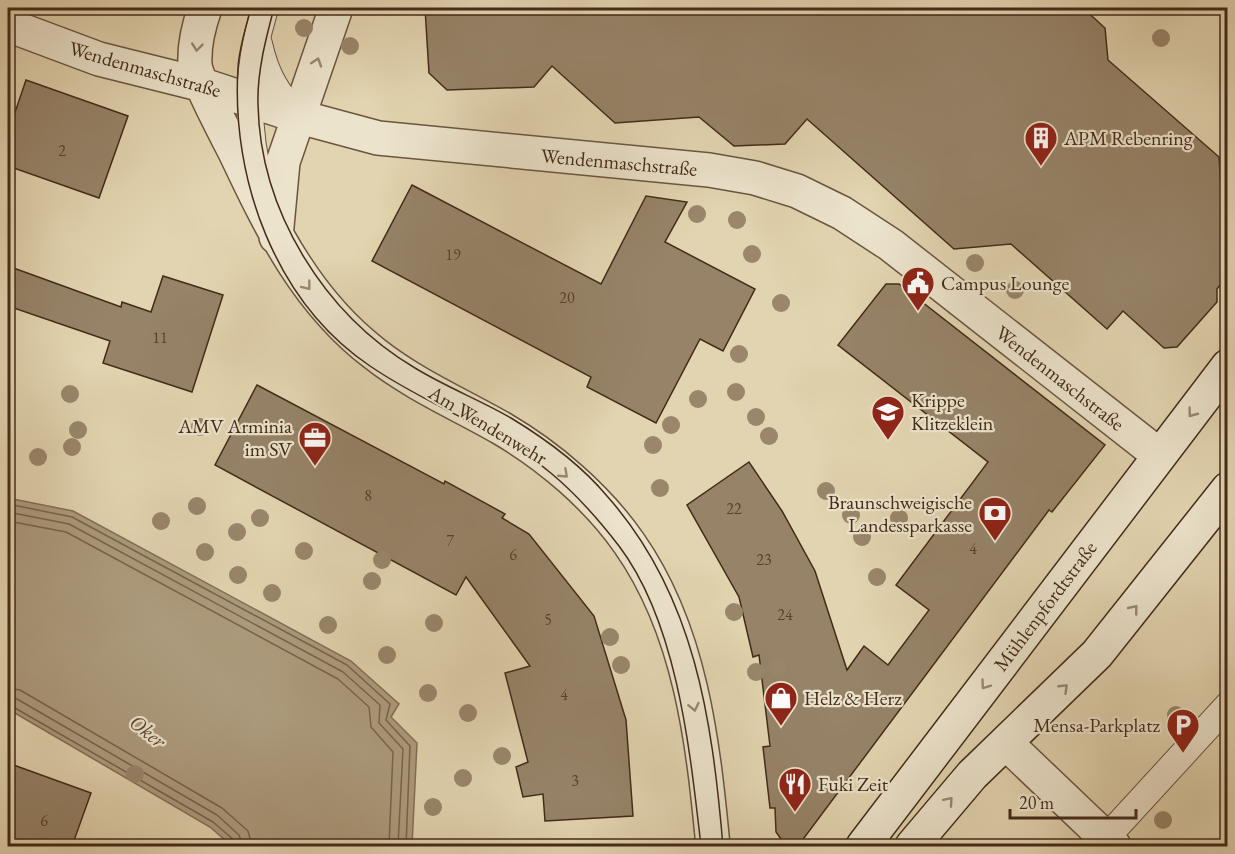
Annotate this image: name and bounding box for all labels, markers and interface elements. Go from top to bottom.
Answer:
street label: Wendenmaschstraße [66,35,224,103]
one-way arrow [191,42,204,52]
one-way arrow [309,57,322,68]
building icon: APM Rebenring [1023,120,1059,167]
place label: APM Rebenring [1063,125,1193,151]
house number: 2 [58,140,66,161]
street label: Wendenmaschstraße [540,142,698,182]
house number: 19 [445,244,461,265]
public building icon: Campus Lounge [900,265,936,312]
place label: Campus Lounge [941,270,1069,296]
one-way arrow [300,279,311,290]
house number: 20 [559,287,575,308]
street label: Wendenmaschstraße [990,319,1130,437]
house number: 11 [152,327,168,348]
street label: Am Wendenwehr [423,379,552,471]
place label: Krippe Klitzeklein [911,387,994,436]
school or university icon: Krippe Klitzeklein [870,394,906,441]
one-way arrow [1188,406,1199,417]
place label: AMV Arminia im SV [177,413,293,462]
office icon: AMV Arminia im SV [297,420,333,467]
one-way arrow [557,467,568,478]
house number: 8 [364,485,372,506]
place label: Braunschweigische Landessparkasse [828,489,972,538]
bank icon: Braunschweigische Landessparkasse [977,495,1013,542]
house number: 22 [726,498,742,519]
house number: 7 [446,530,454,551]
street label: Mühlenpfordtstraße [988,536,1103,676]
house number: 4 [969,538,977,559]
house number: 6 [509,544,517,565]
house number: 23 [756,549,772,570]
house number: 24 [777,604,793,625]
one-way arrow [1127,605,1138,616]
house number: 5 [544,609,552,630]
one-way arrow [981,678,992,689]
shop icon: Helz & Herz [763,680,799,727]
house number: 4 [560,684,568,705]
place label: Helz & Herz [804,685,902,711]
one-way arrow [1057,685,1068,696]
one-way arrow [686,702,699,712]
parking icon: Mensa-Parkplatz [1165,707,1201,754]
water label: Oker [124,708,173,754]
place label: Mensa-Parkplatz [1033,712,1160,738]
restaurant icon: Fuki Zeit [777,766,813,813]
house number: 3 [571,770,579,791]
place label: Fuki Zeit [818,771,889,797]
scale bar [1010,782,1136,820]
text: 20 m [1019,791,1054,814]
one-way arrow [942,797,953,807]
house number: 6 [40,810,48,831]

